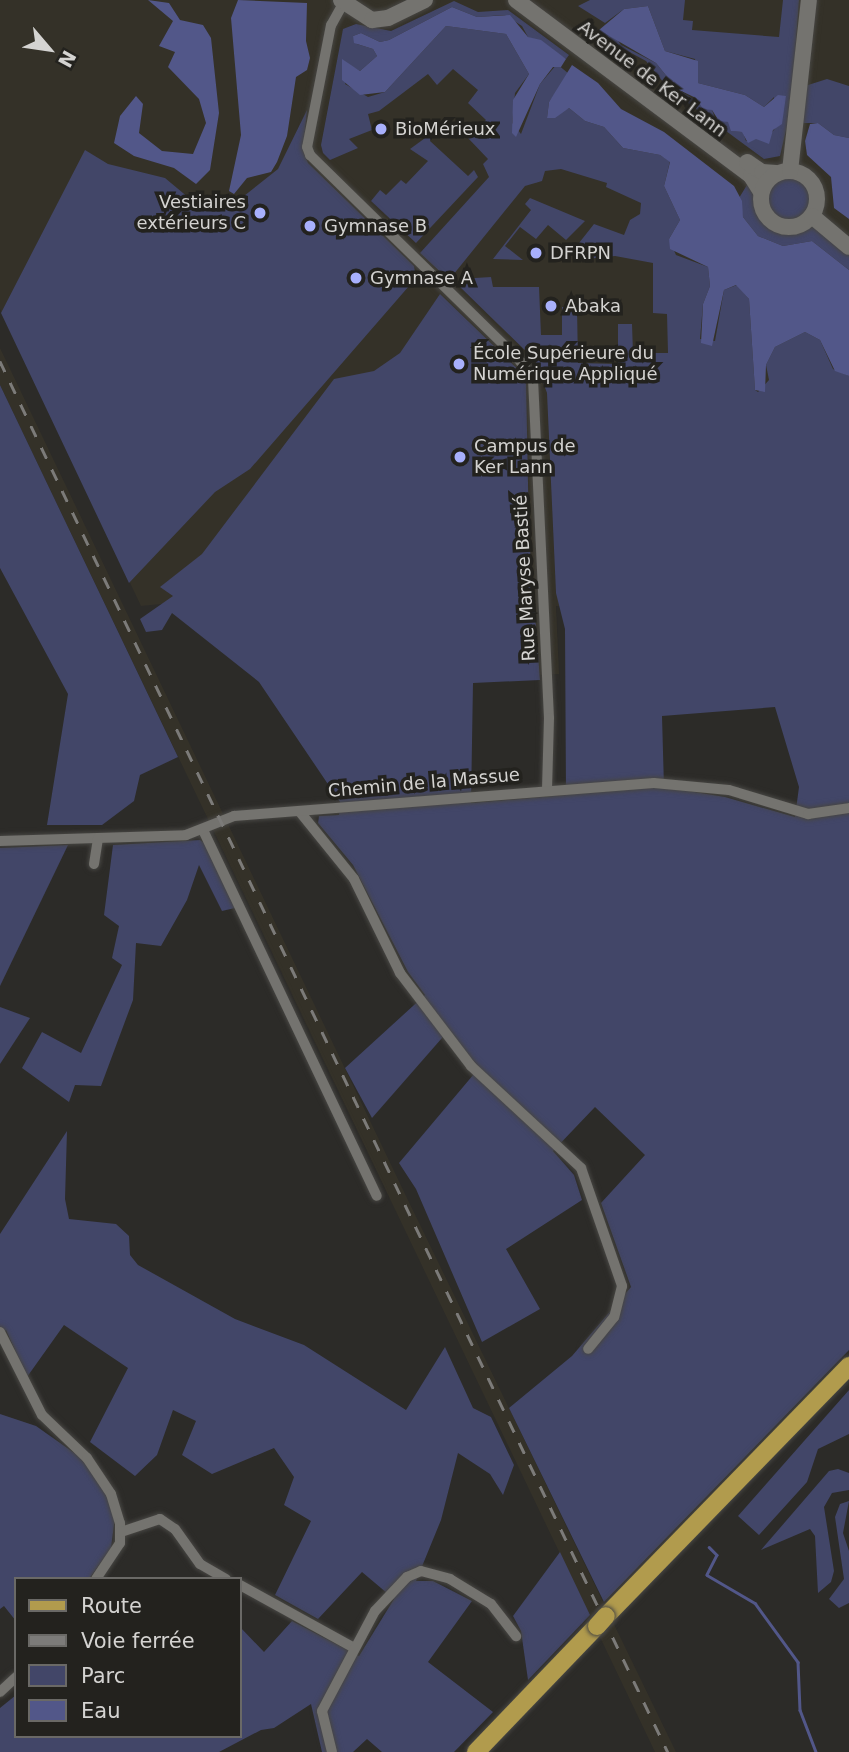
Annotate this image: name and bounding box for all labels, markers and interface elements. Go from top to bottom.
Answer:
north arrow [14,14,84,84]
street label: Avenue de Ker Lann [574,16,730,142]
text: N [54,47,81,71]
place label: BioMérieux [395,118,496,140]
marker: BioMérieux [373,121,389,137]
place label: Vestiaires extérieurs C [137,192,246,234]
marker: Vestiaires extérieurs C [252,205,268,221]
place label: Gymnase B [324,215,427,237]
marker: Gymnase B [302,218,318,234]
place label: DFRPN [550,242,611,264]
marker: DFRPN [528,245,544,261]
place label: Gymnase A [370,267,473,289]
marker: Gymnase A [348,270,364,286]
place label: Abaka [565,295,621,317]
marker: Abaka [543,298,559,314]
place label: École Supérieure du Numérique Appliqué [473,343,658,386]
marker: École Supérieure du Numérique Appliqué [451,356,467,372]
place label: Campus de Ker Lann [474,436,576,478]
marker: Campus de Ker Lann [452,449,468,465]
street label: Rue Maryse Bastié [510,494,540,662]
street label: Chemin de la Massue [327,764,521,802]
legend [14,1577,242,1738]
text: Route [81,1594,142,1618]
text: Voie ferrée [81,1629,195,1653]
text: Parc [81,1664,125,1688]
text: Eau [81,1699,120,1723]

